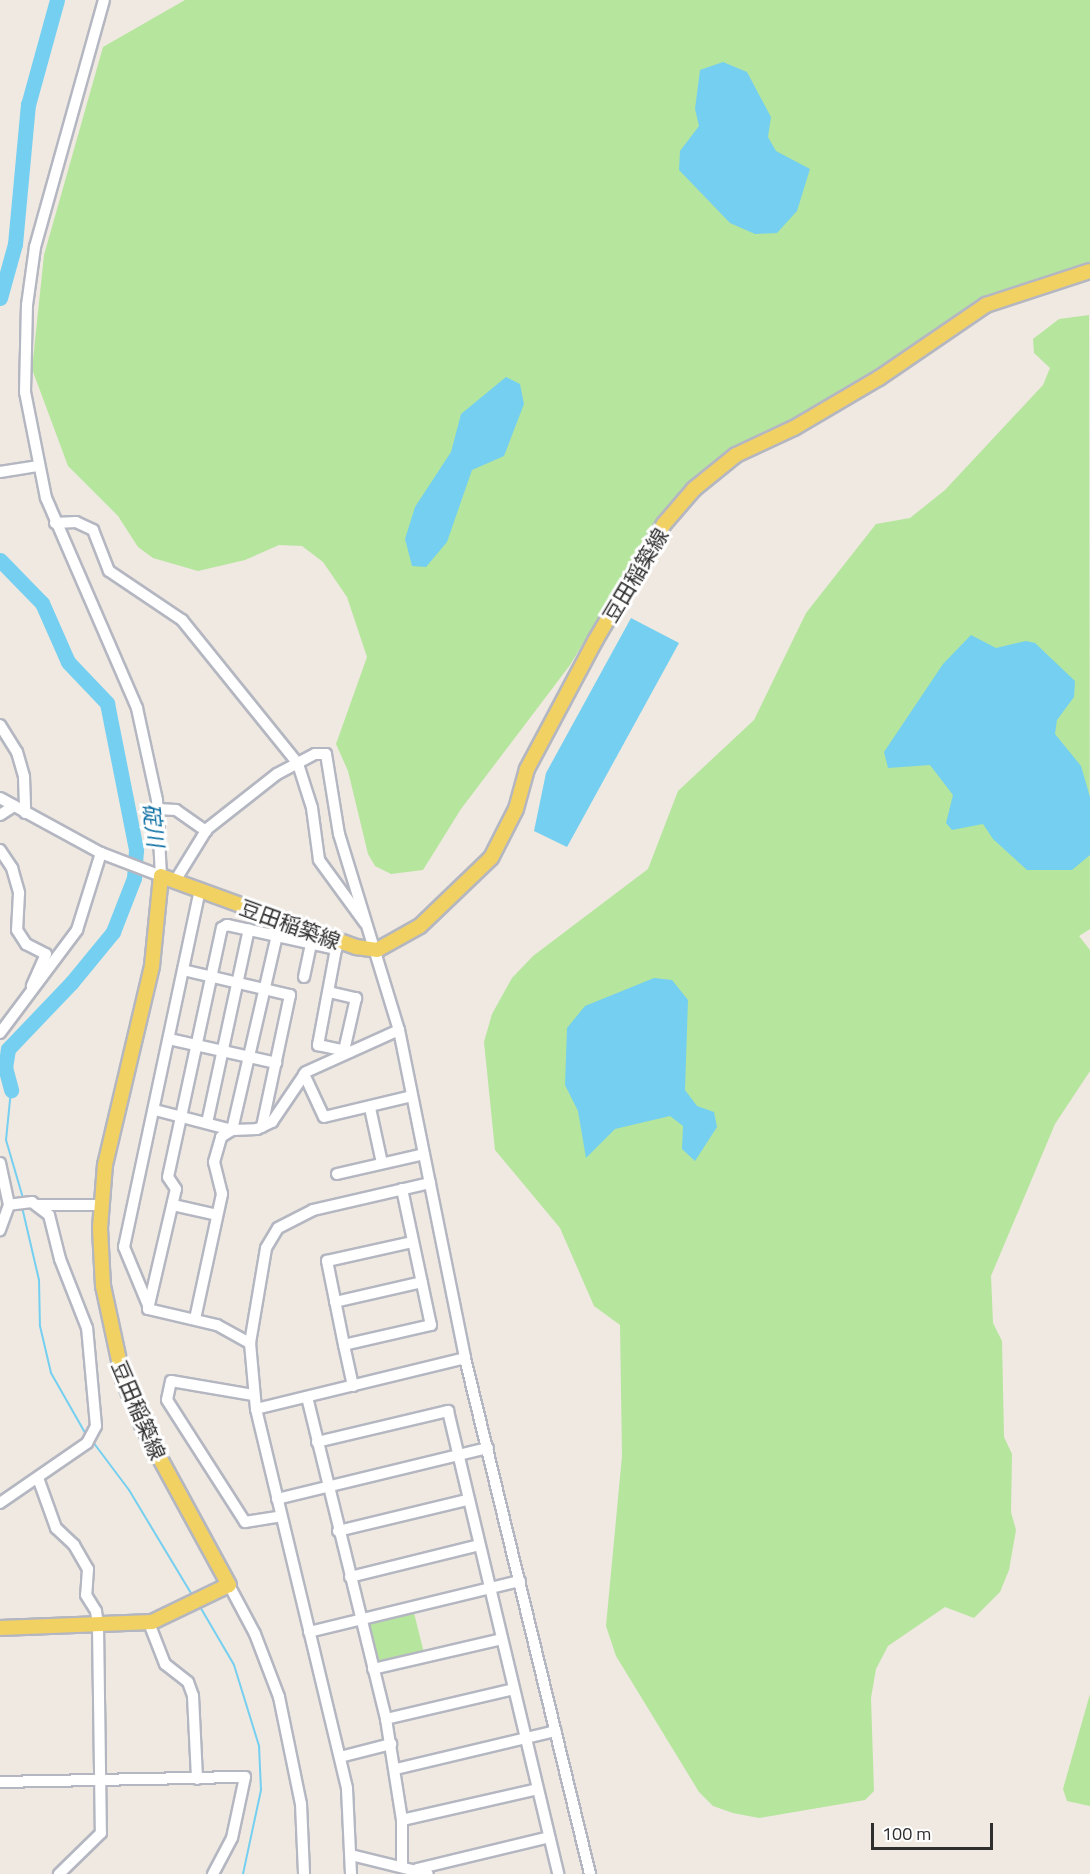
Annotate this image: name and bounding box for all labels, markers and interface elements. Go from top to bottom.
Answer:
street label: 豆田稲築線 [597,524,673,626]
water label: 碇川 [137,802,169,848]
street label: 豆田稲築線 [236,894,344,954]
street label: 豆田稲築線 [107,1357,171,1463]
scale bar [874,1811,996,1849]
text: 100 m [882,1820,931,1847]

